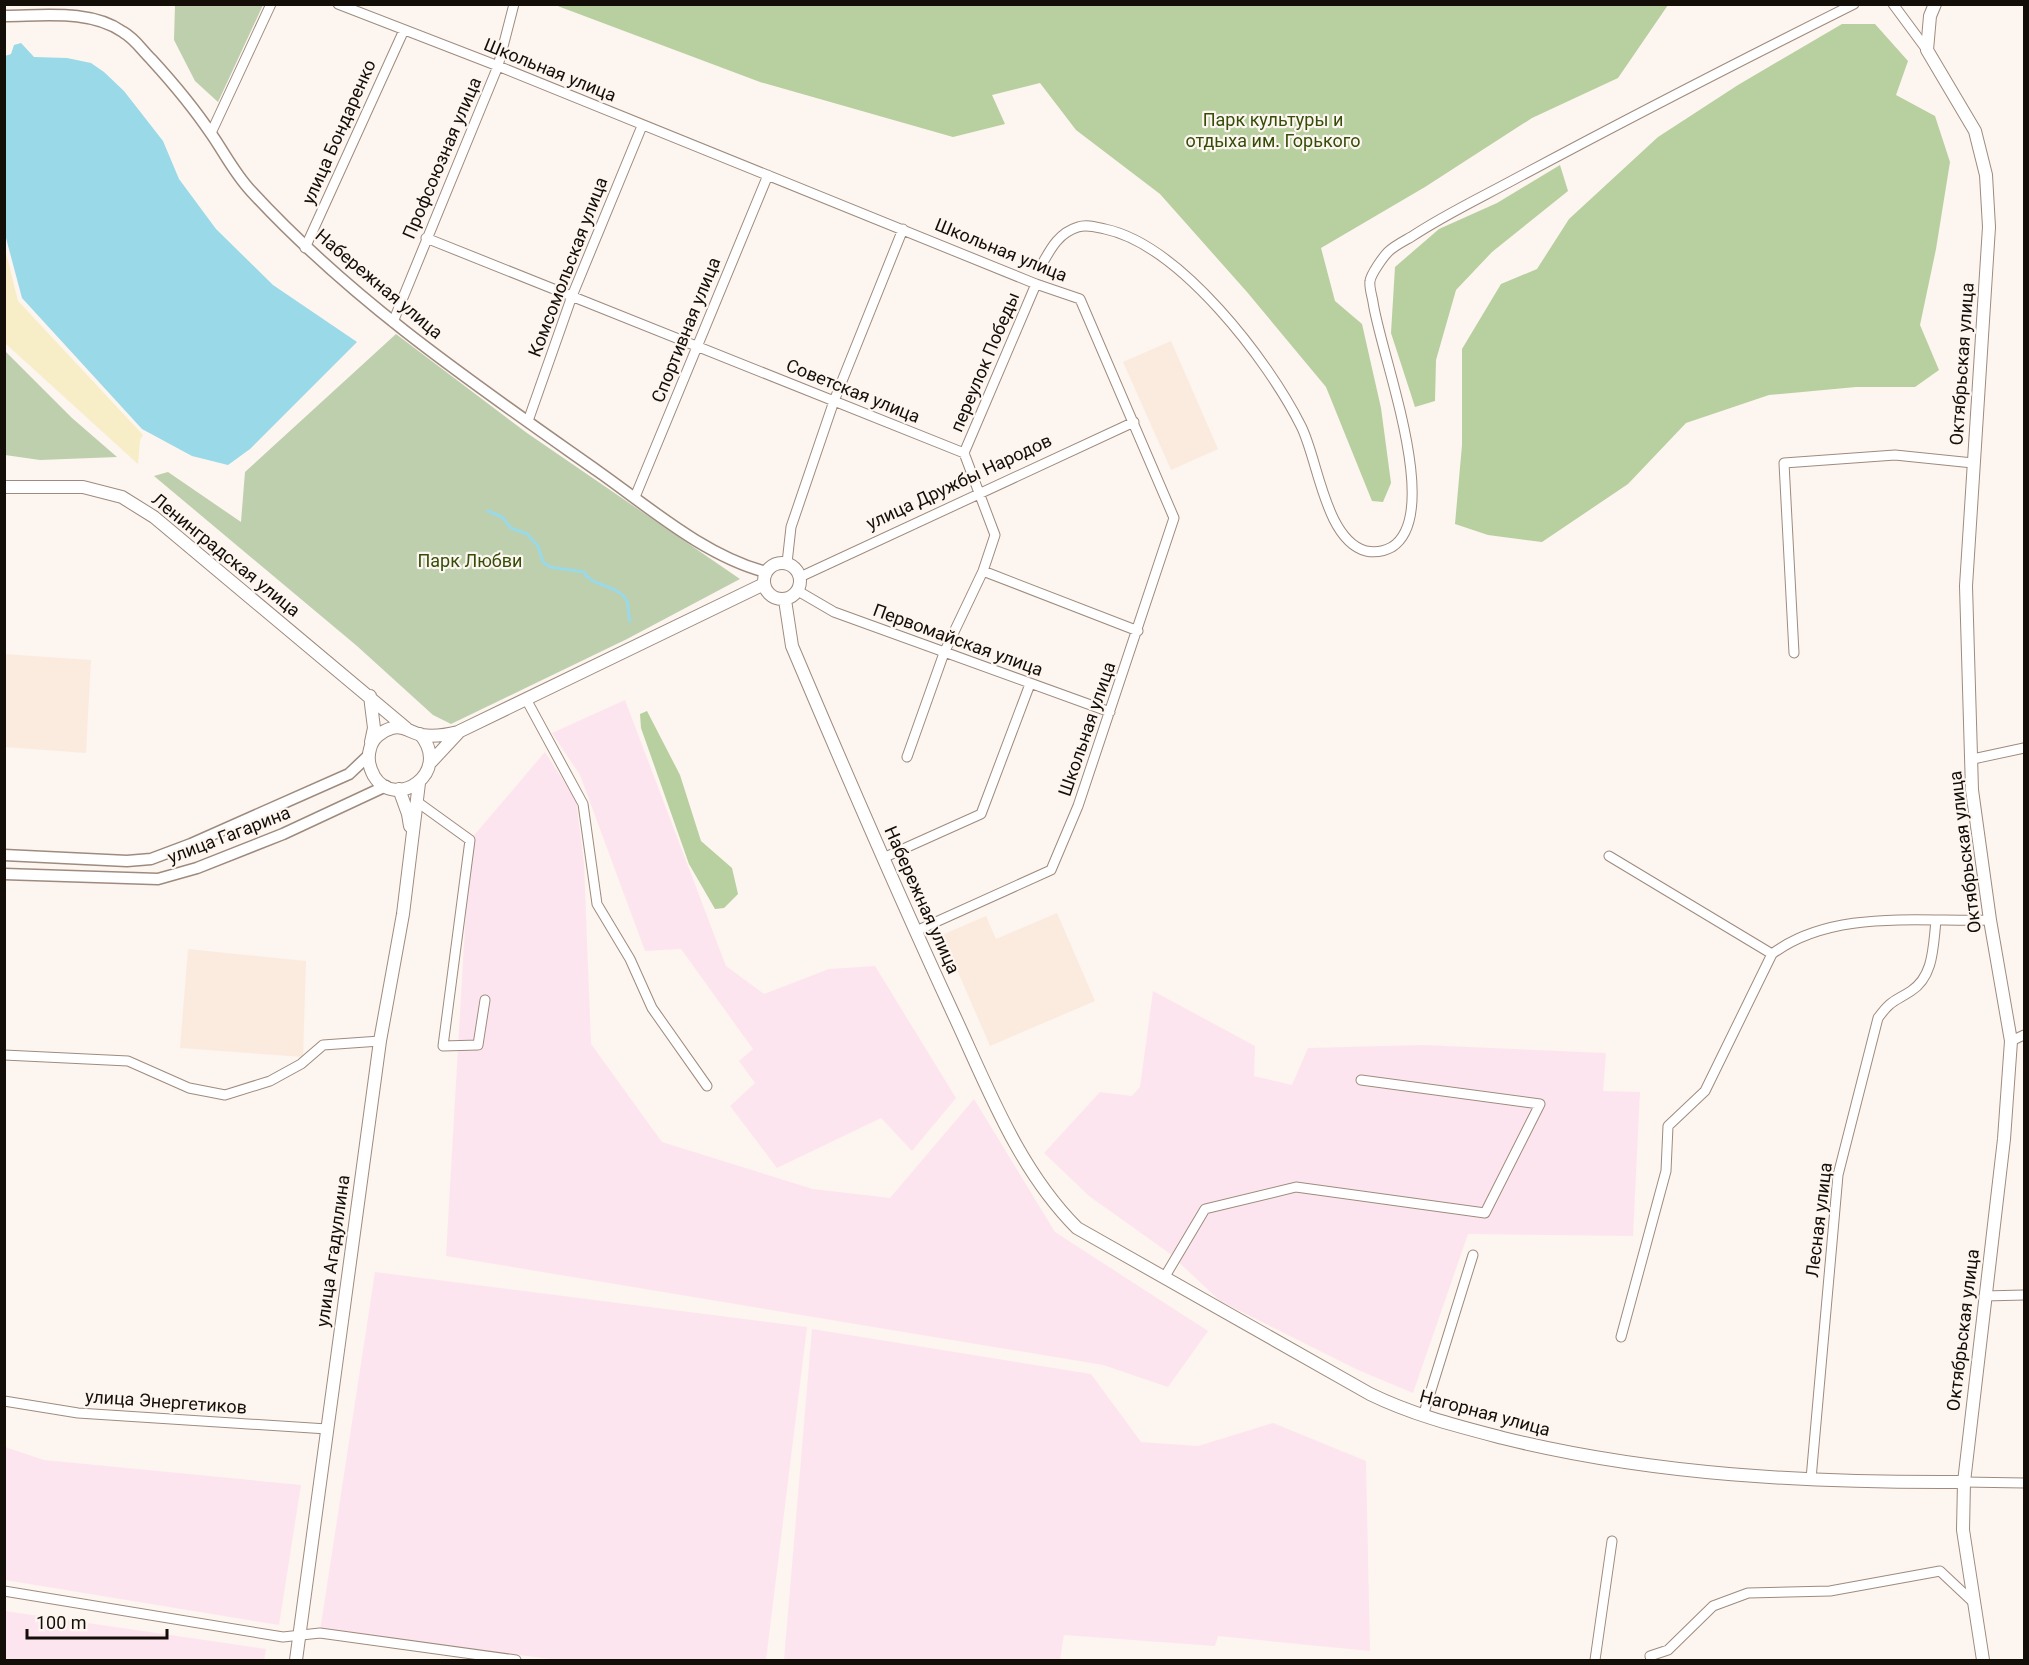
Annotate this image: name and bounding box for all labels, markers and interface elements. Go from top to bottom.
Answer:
street label: Школьная улица [481,33,619,106]
street label: улица Бондаренко [297,56,380,207]
street label: Профсоюзная улица [398,74,485,242]
park label: Парк культуры и отдыха им. Горького [1186,109,1360,151]
street label: Комсомольская улица [524,174,612,360]
street label: Школьная улица [932,213,1070,286]
street label: Набережная улица [311,224,447,343]
street label: Спортивная улица [647,254,724,406]
street label: Октябрьская улица [1945,282,1978,446]
street label: переулок Победы [946,289,1024,435]
street label: Советская улица [783,354,923,427]
street label: улица Дружбы Народов [863,429,1055,534]
street label: Ленинградская улица [148,488,305,621]
park label: Парк Любви [417,550,523,571]
street label: Первомайская улица [870,599,1046,680]
street label: Школьная улица [1054,659,1119,799]
street label: Октябрьская улица [1944,770,1985,934]
street label: улица Гагарина [164,801,293,868]
street label: Набережная улица [880,823,964,977]
street label: Лесная улица [1801,1161,1836,1279]
street label: улица Агадуллина [311,1174,354,1328]
street label: Октябрьская улица [1942,1248,1983,1412]
street label: улица Энергетиков [84,1385,248,1418]
street label: Нагорная улица [1418,1385,1553,1440]
scale bar [27,1602,166,1640]
text: 100 m [36,1612,87,1633]

